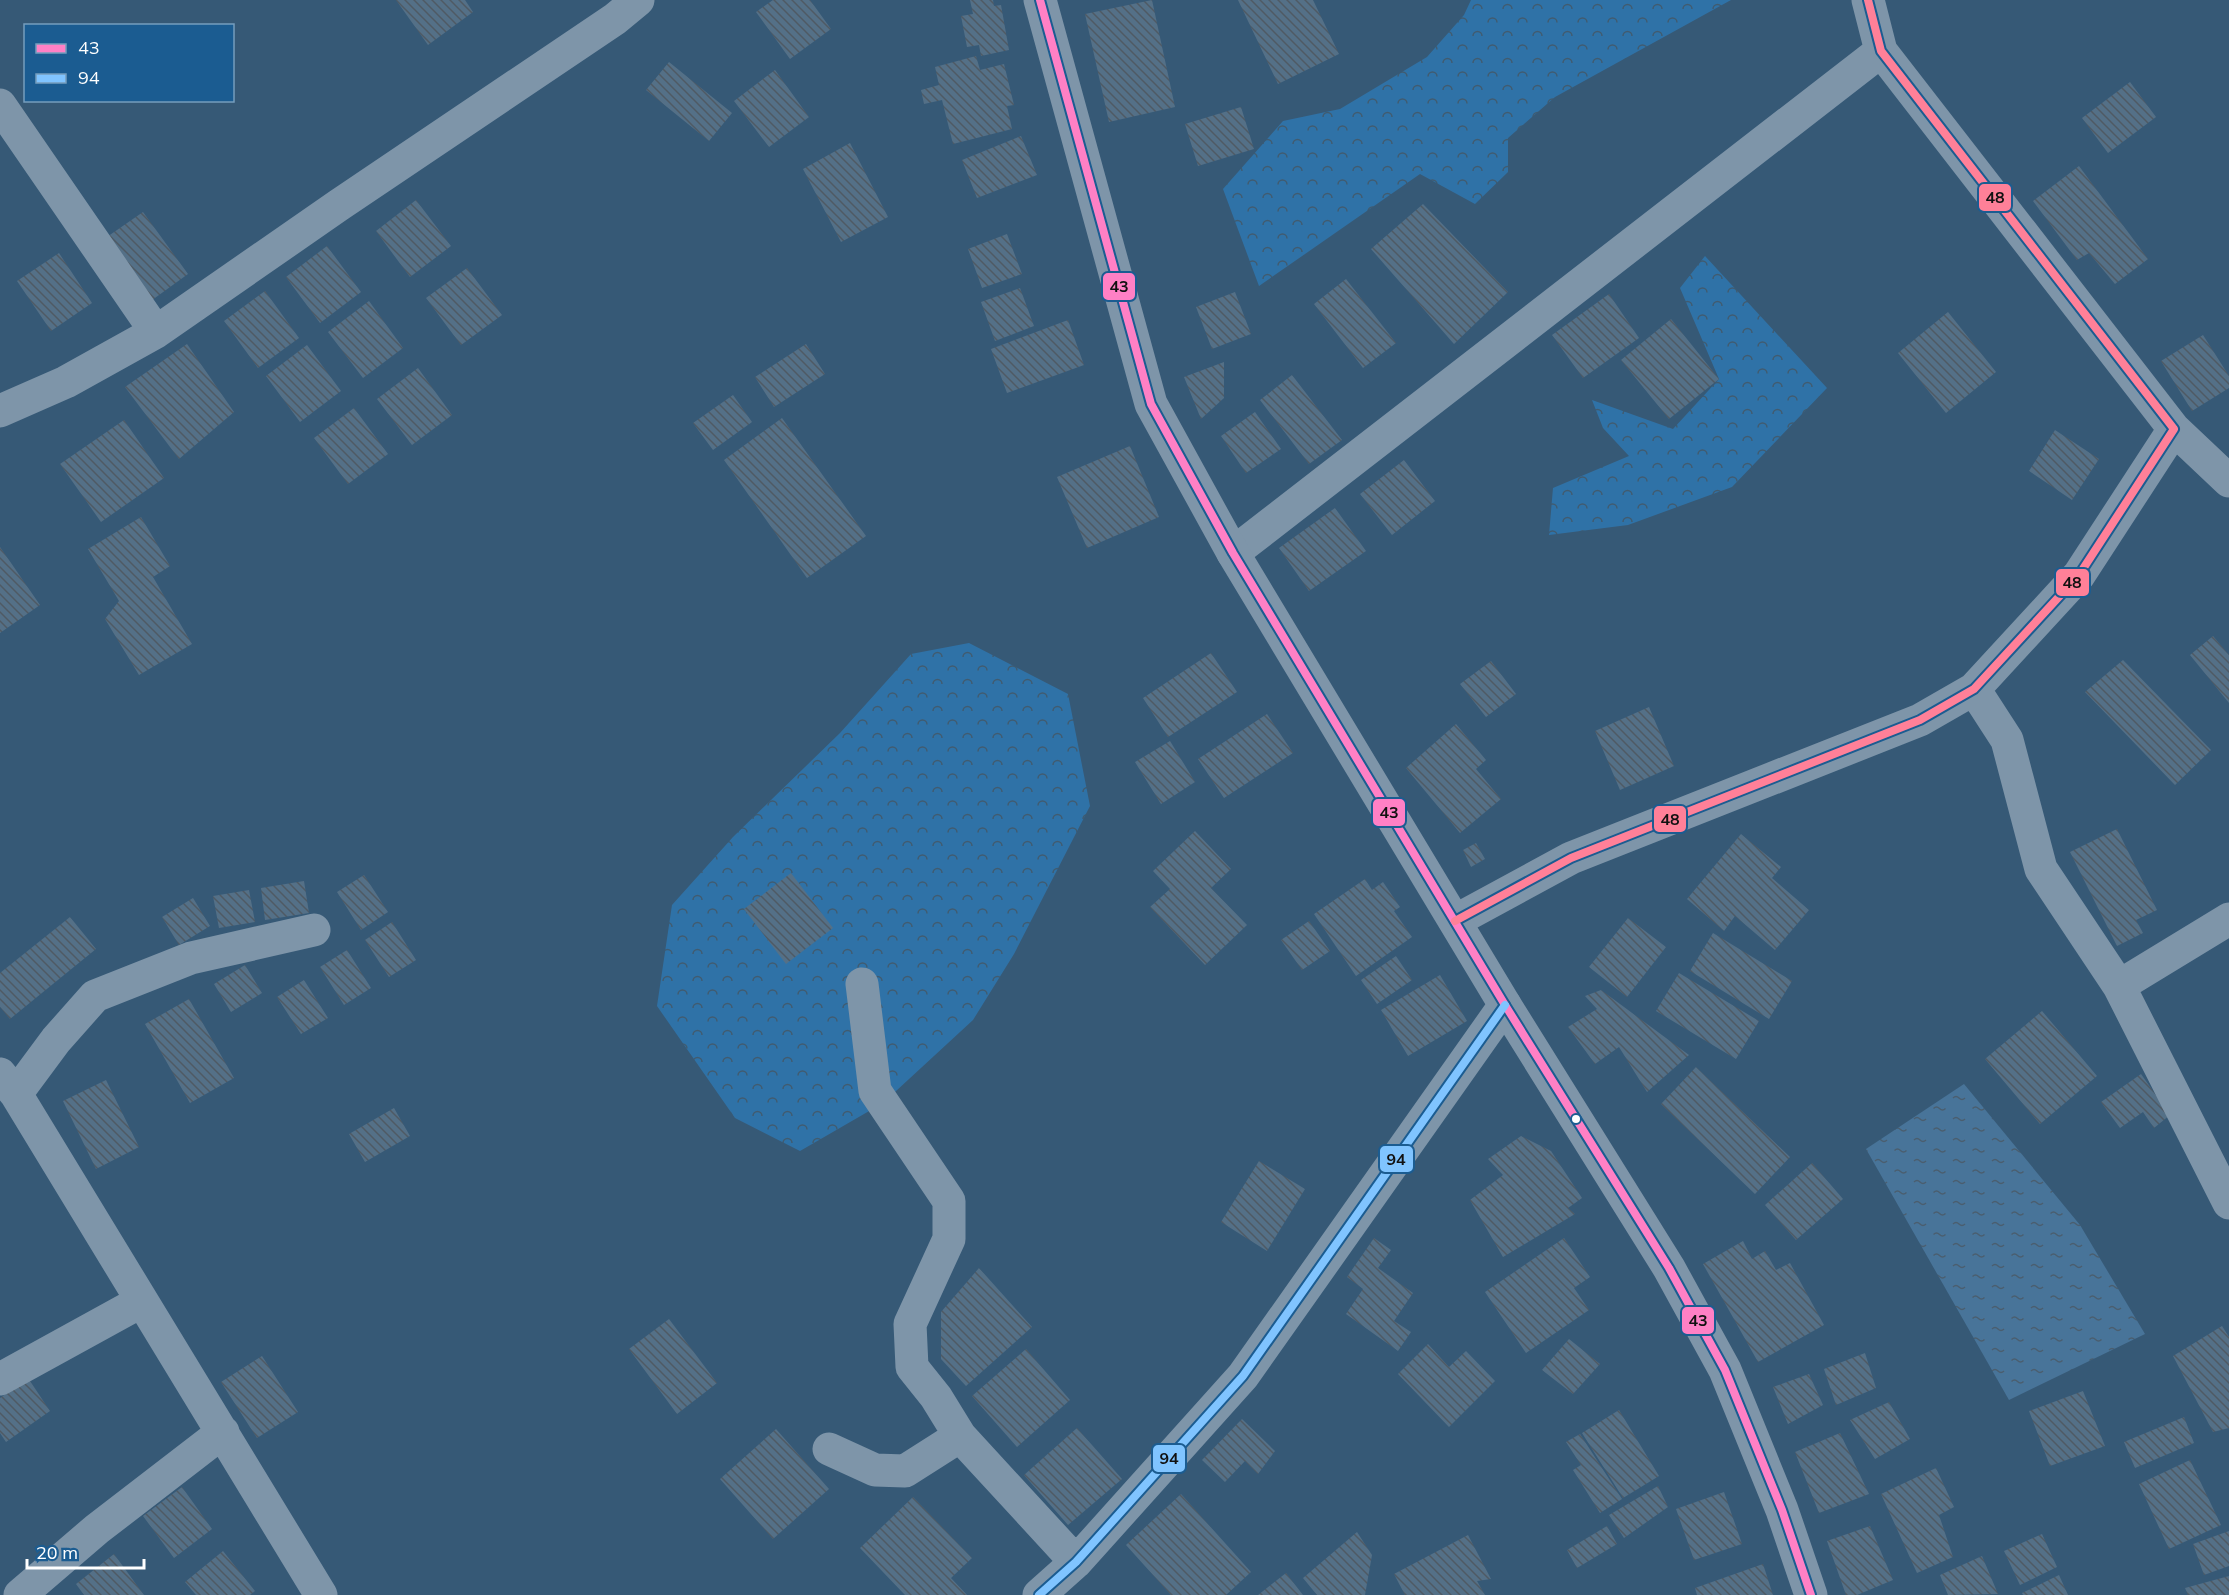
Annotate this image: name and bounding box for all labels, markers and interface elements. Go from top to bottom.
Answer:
legend [24,24,234,102]
text: 43 [78,36,100,59]
text: 94 [78,66,100,89]
line badge: 48 [1978,183,2012,212]
text: 48 [1985,187,2005,207]
line badge: 43 [1102,272,1136,301]
text: 43 [1109,276,1129,296]
line badge: 48 [2055,568,2090,597]
text: 48 [2062,572,2082,592]
line badge: 43 [1372,798,1406,827]
text: 43 [1379,802,1399,822]
line badge: 48 [1653,805,1687,833]
text: 48 [1660,809,1680,829]
unlabelled marker [1570,1113,1582,1125]
line badge: 94 [1379,1145,1414,1173]
text: 94 [1386,1149,1406,1169]
line badge: 43 [1681,1306,1715,1335]
text: 43 [1688,1310,1708,1330]
line badge: 94 [1152,1444,1186,1473]
text: 94 [1159,1448,1179,1468]
scale bar [27,1532,144,1570]
text: 20 m [36,1541,78,1564]

